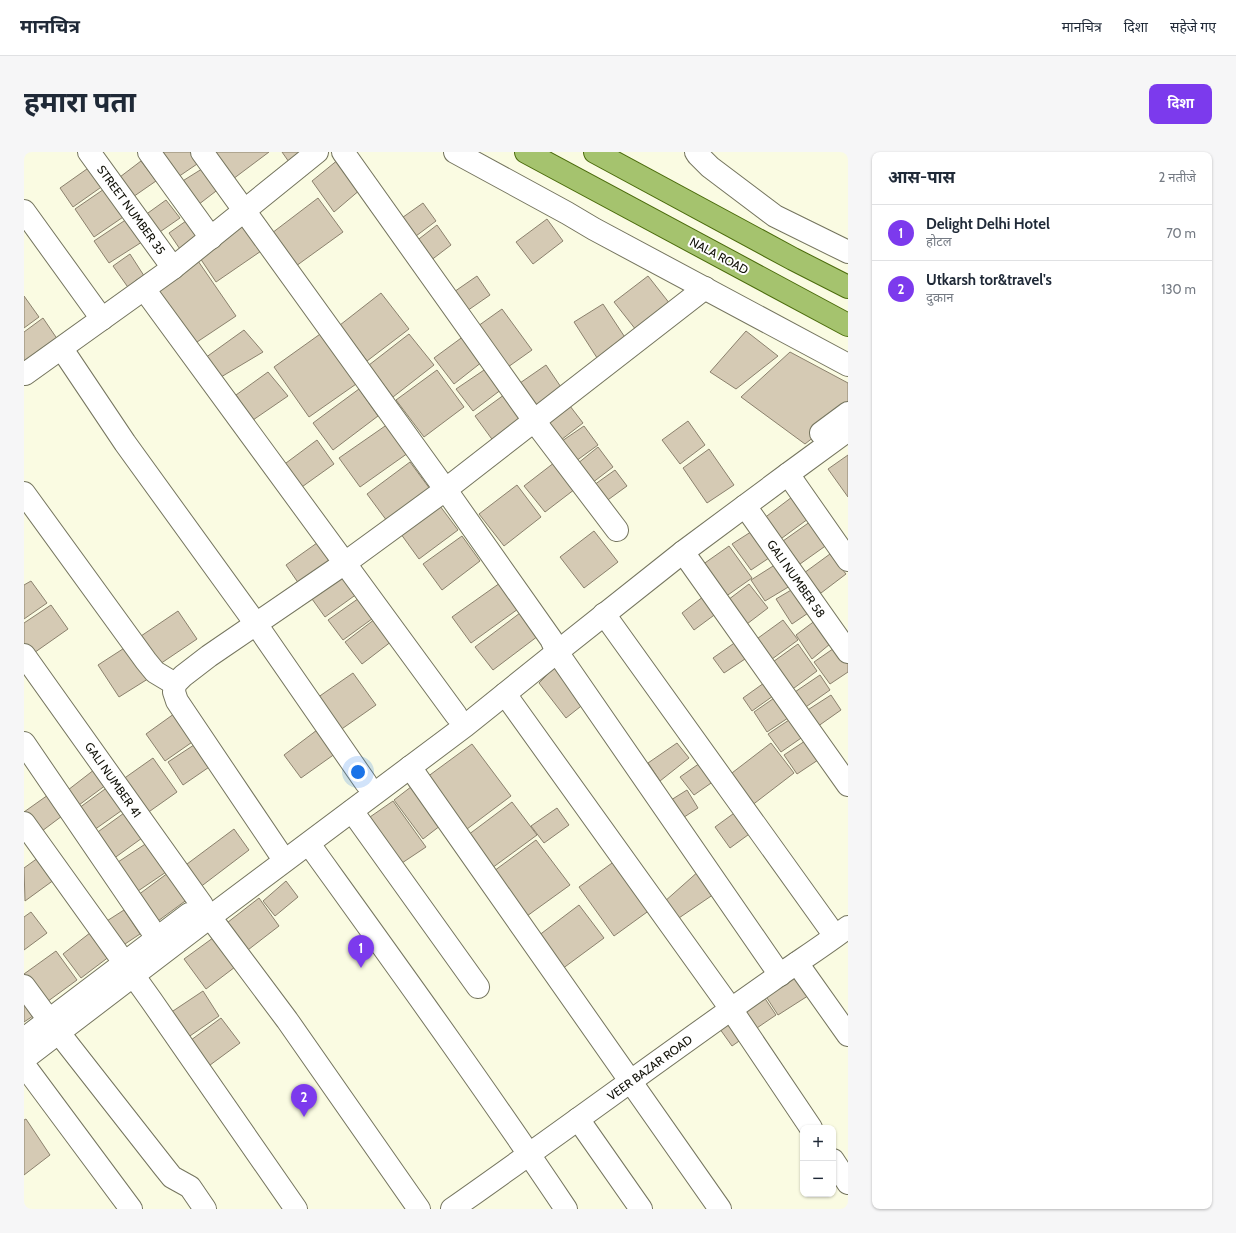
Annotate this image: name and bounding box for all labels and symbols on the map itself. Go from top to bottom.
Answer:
street label: STREET NUMBER 35 [94,162,169,257]
street label: NALA ROAD [687,234,751,277]
street label: GALI NUMBER 58 [764,537,829,620]
street label: GALI NUMBER 41 [82,739,145,820]
your location [348,762,368,782]
pin: 1 [348,935,374,968]
street label: VEER BAZAR ROAD [604,1032,695,1103]
pin: 2 [291,1084,317,1117]

